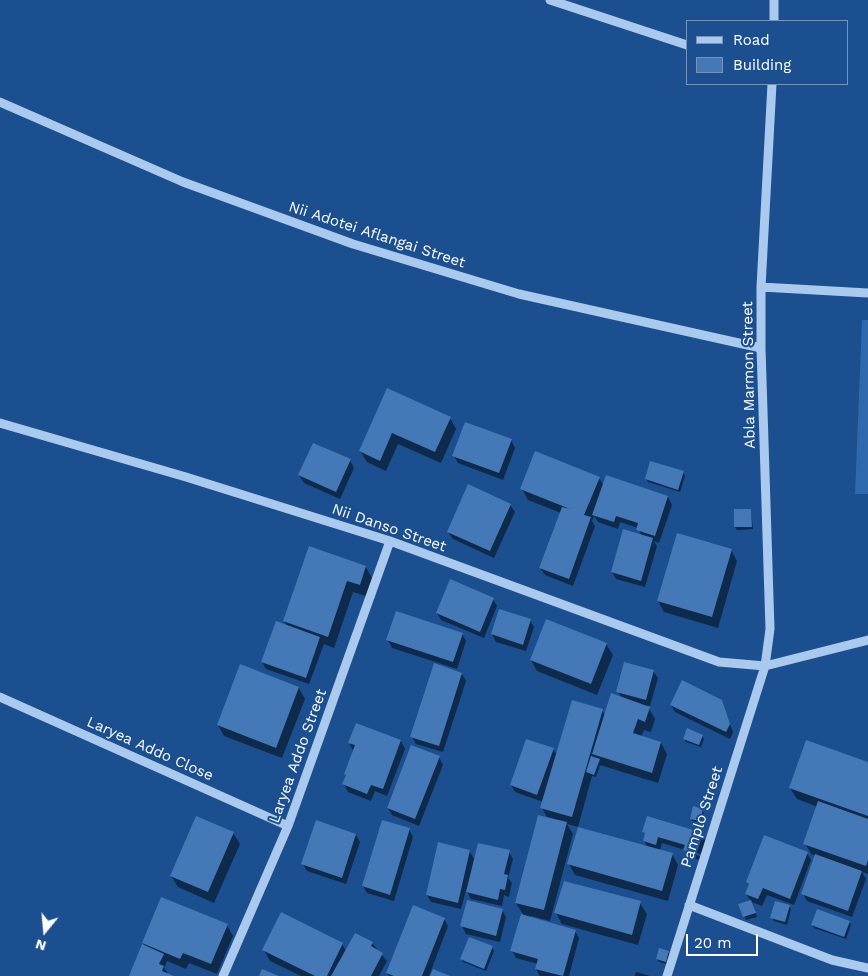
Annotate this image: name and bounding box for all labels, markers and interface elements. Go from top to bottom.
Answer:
legend [686,20,848,85]
text: Road [733,31,770,49]
text: Building [733,56,791,74]
street label: Nii Adotei Aflangai Street [286,198,468,272]
street label: Abla Marmon Street [739,301,759,449]
street label: Nii Danso Street [329,500,449,556]
street label: Laryea Addo Street [265,686,331,826]
street label: Laryea Addo Close [84,713,216,785]
street label: Pamplo Street [677,764,727,870]
north arrow [20,906,70,956]
scale bar [688,924,760,956]
text: 20 m [694,934,732,952]
text: N [33,936,48,955]

